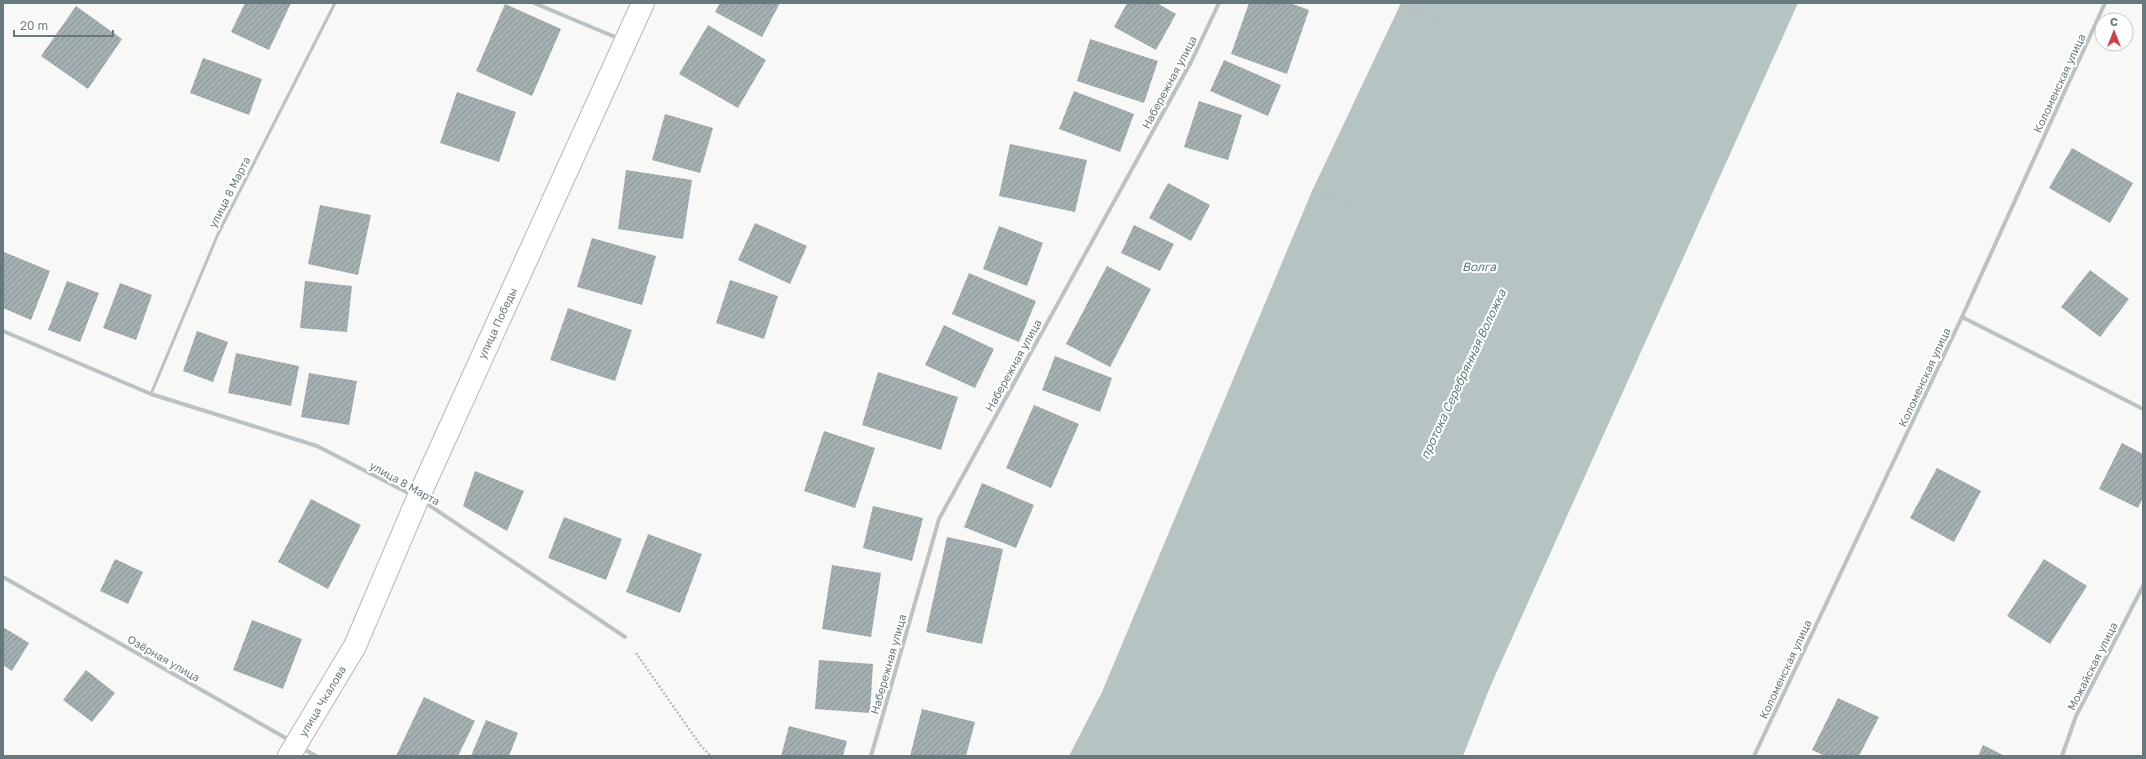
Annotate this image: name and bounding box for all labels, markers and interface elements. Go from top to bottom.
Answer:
scale bar [14,12,113,38]
north arrow [2094,12,2134,52]
text: С [2110,15,2118,28]
text: 20 m [20,18,48,33]
street label: Коломенская улица [2030,31,2088,135]
street label: Набережная улица [1139,33,1199,131]
street label: улица 8 Марта [205,154,253,230]
water label: Волга [1462,259,1497,274]
street label: улица Победы [475,285,519,361]
water label: протока Серебрянная Воложка [1417,286,1510,461]
street label: Набережная улица [982,317,1044,413]
street label: Коломенская улица [1895,325,1953,429]
street label: улица 8 Марта [368,458,442,508]
street label: Набережная улица [868,613,908,715]
street label: Коломенская улица [1756,617,1814,721]
street label: Можайская улица [2064,620,2120,712]
street label: Озёрная улица [126,632,202,684]
street label: улица Чкалова [296,663,348,739]

